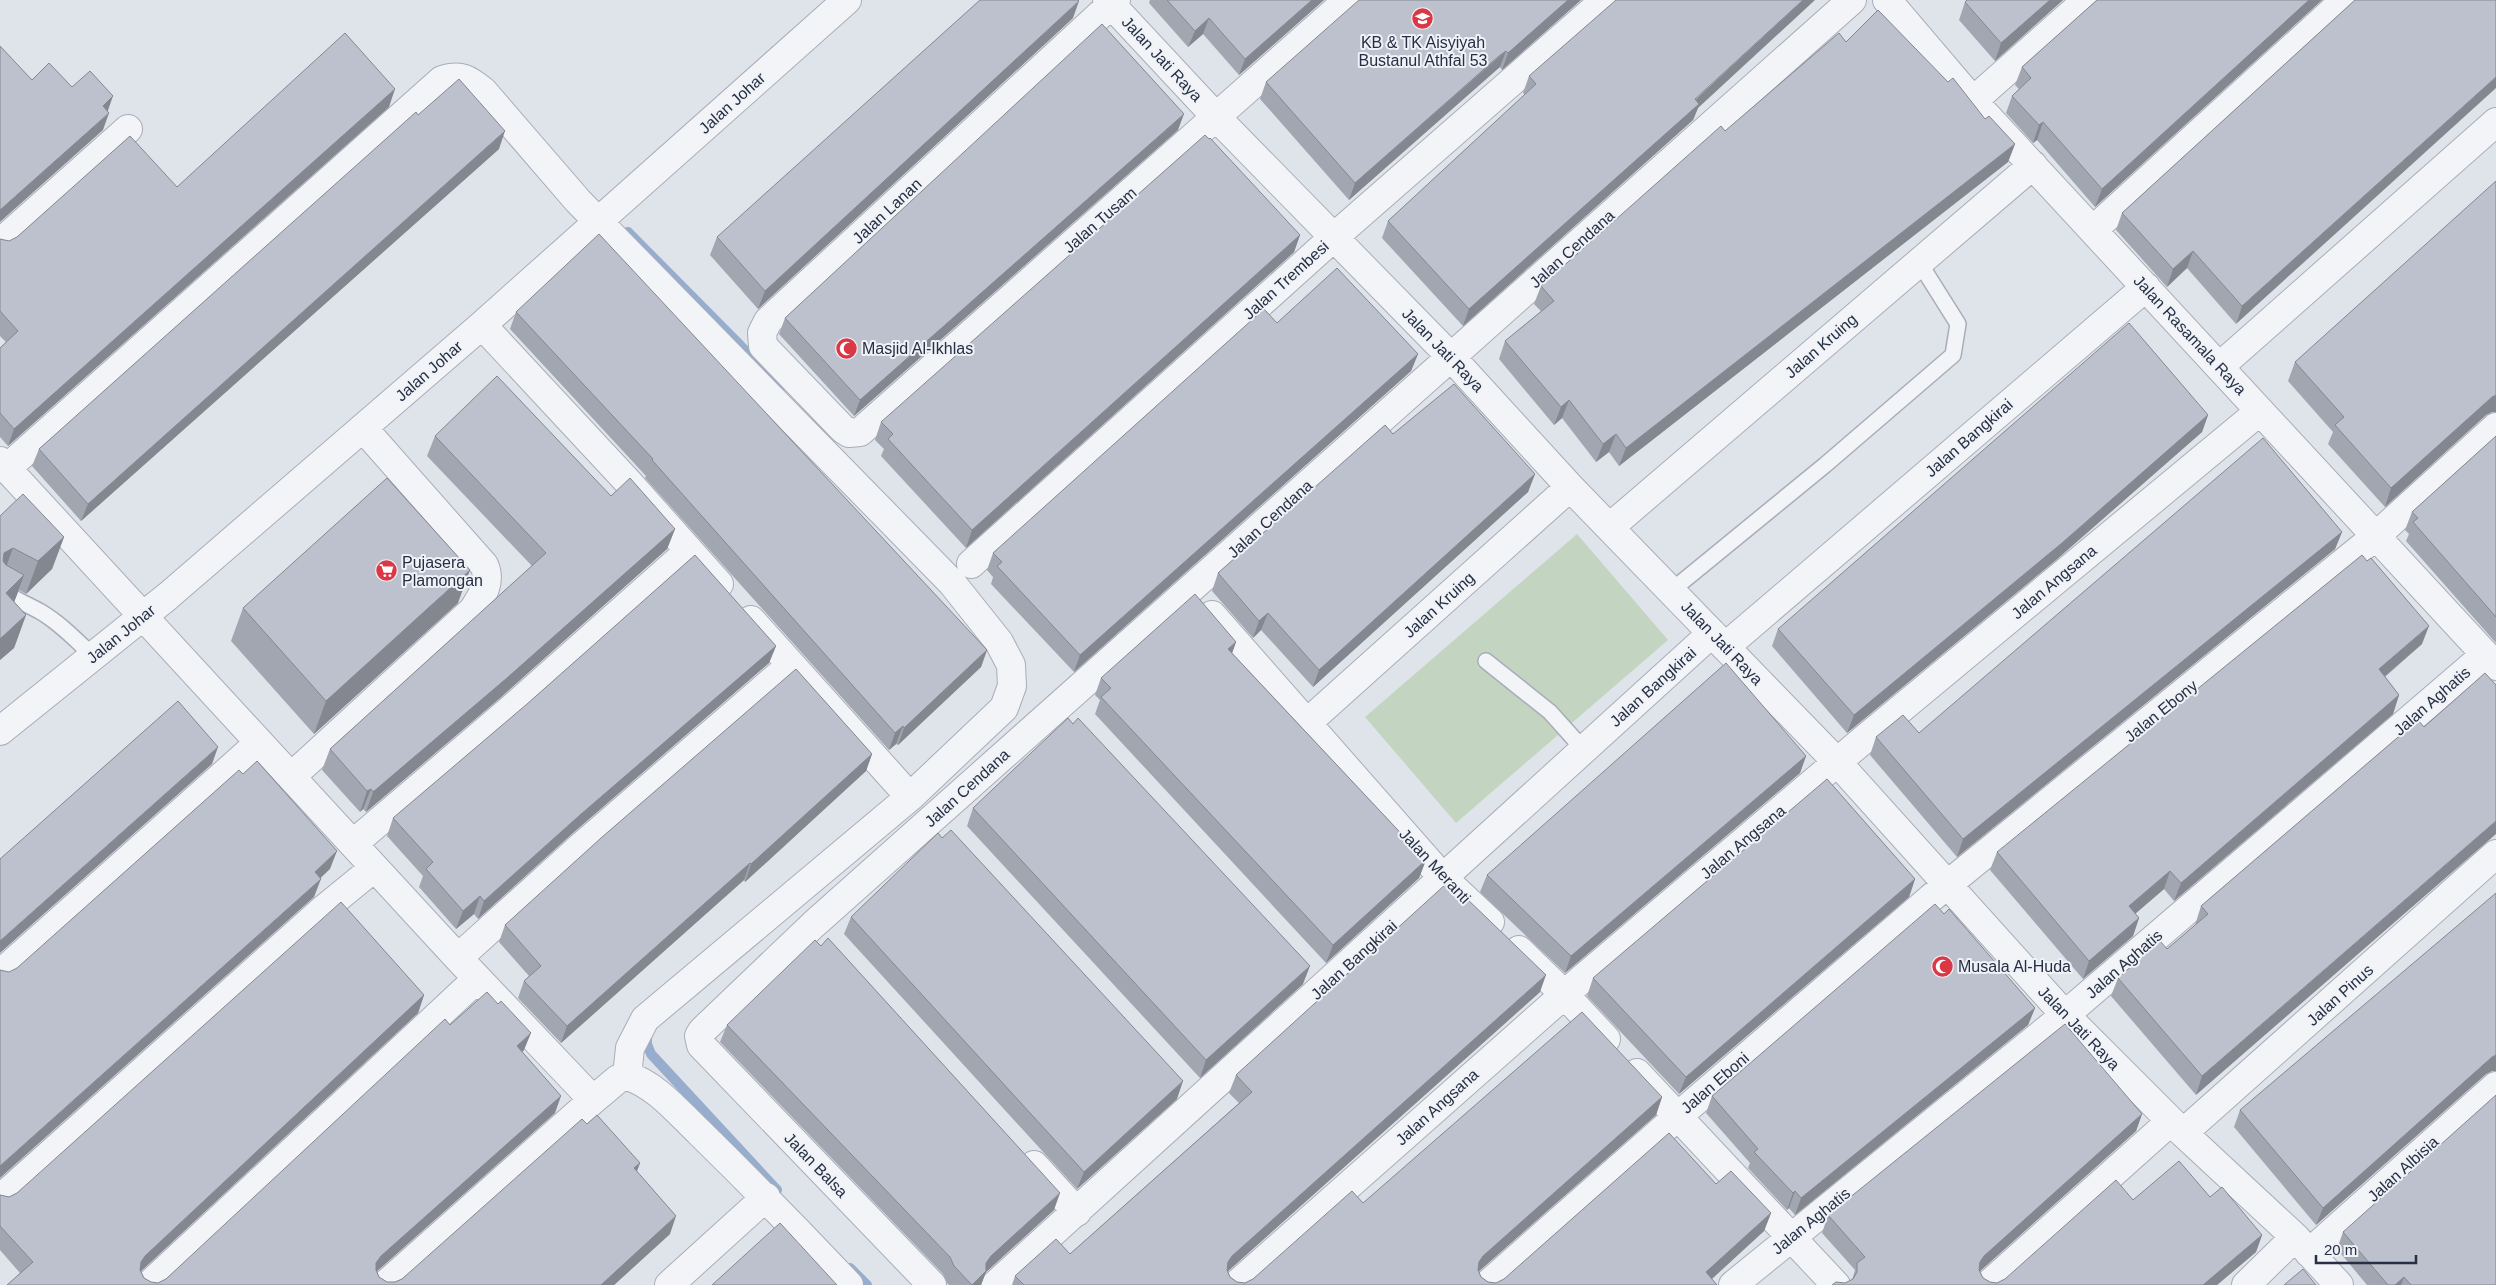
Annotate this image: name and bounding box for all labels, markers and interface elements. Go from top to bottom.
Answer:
school or university icon: KB & TK Aisyiyah Bustanul Athfal 53 [1411,6,1435,30]
street label: Jalan Jati Raya [1118,13,1206,105]
place label: KB & TK Aisyiyah Bustanul Athfal 53 [1359,34,1488,69]
street label: Jalan Johar [696,69,769,137]
street label: Jalan Lanan [849,175,925,247]
street label: Jalan Tusam [1060,184,1140,256]
street label: Jalan Cendana [1526,207,1618,291]
street label: Jalan Trembesi [1240,237,1332,323]
street label: Jalan Rasamala Raya [2130,272,2250,398]
street label: Jalan Jati Raya [1399,305,1487,395]
street label: Jalan Kruing [1782,310,1860,382]
mosque icon: Masjid Al-Ikhlas [834,336,858,360]
street label: Jalan Johar [392,337,466,405]
place label: Masjid Al-Ikhlas [862,340,973,357]
street label: Jalan Bangkirai [1922,396,2016,480]
street label: Jalan Cendana [1224,477,1316,561]
street label: Jalan Angsana [2008,542,2100,622]
place label: Pujasera Plamongan [402,554,483,589]
supermarket icon: Pujasera Plamongan [374,559,398,583]
street label: Jalan Kruing [1400,569,1478,641]
street label: Jalan Jati Raya [1678,598,1766,688]
street label: Jalan Johar [84,601,159,667]
street label: Jalan Bangkirai [1607,644,1699,730]
street label: Jalan Aghatis [2391,663,2473,739]
street label: Jalan Ebony [2121,677,2201,745]
street label: Jalan Cendana [921,746,1013,830]
street label: Jalan Angsana [1697,802,1789,882]
street label: Jalan Meranti [1396,825,1474,907]
street label: Jalan Bangkirai [1308,917,1400,1003]
street label: Jalan Aghatis [2083,926,2165,1002]
mosque icon: Musala Al-Huda [1930,954,1954,978]
place label: Musala Al-Huda [1958,958,2071,975]
street label: Jalan Pinus [2304,961,2376,1029]
street label: Jalan Jati Raya [2035,983,2123,1073]
street label: Jalan Eboni [1678,1049,1752,1117]
street label: Jalan Angsana [1392,1065,1482,1148]
street label: Jalan Balsa [781,1129,851,1201]
street label: Jalan Albisia [2364,1133,2442,1205]
street label: Jalan Aghatis [1769,1184,1853,1258]
scale bar [2316,1232,2416,1264]
text: 20 m [2324,1241,2357,1258]

